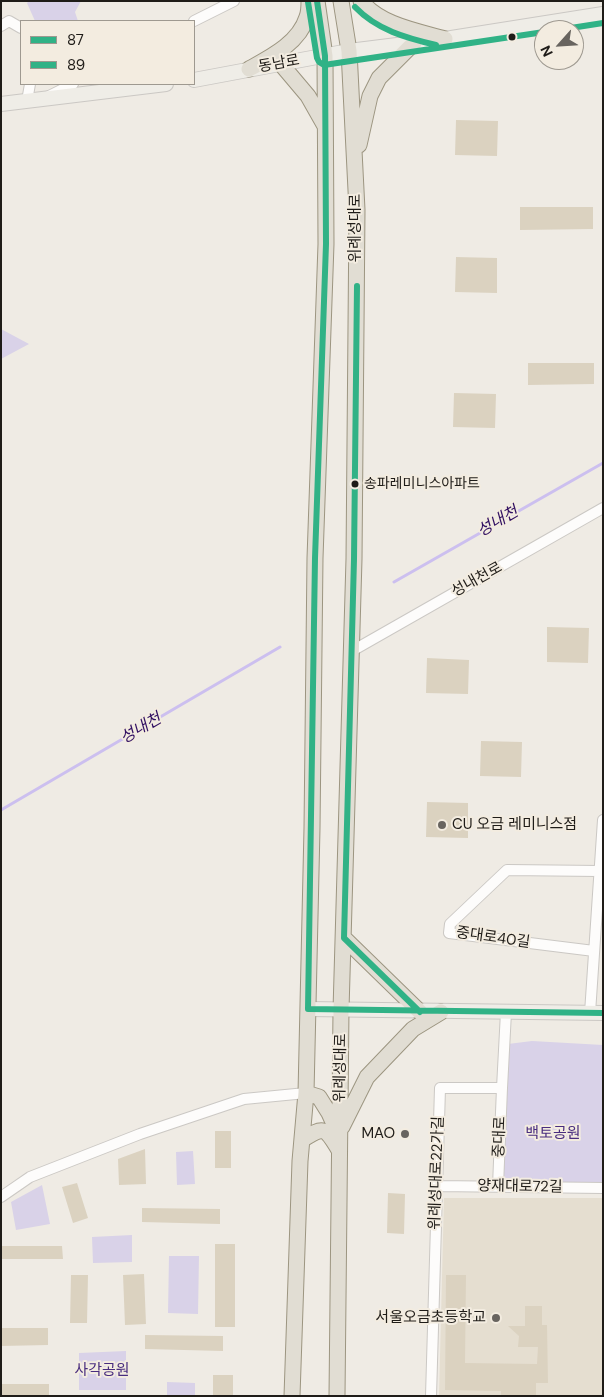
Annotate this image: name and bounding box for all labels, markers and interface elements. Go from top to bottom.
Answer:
legend [20,20,195,85]
north arrow [534,20,584,70]
text: 87 [67,30,84,50]
unlabelled marker [507,32,517,42]
text: N [536,43,557,60]
street label: 동남로 [257,52,301,76]
text: 89 [67,55,85,75]
street label: 위례성대로 [347,194,365,262]
place label: 송파레미니스아파트 [364,476,480,492]
marker: 송파레미니스아파트 [350,479,360,489]
water label: 성내천 [474,503,522,541]
street label: 성내천로 [448,559,506,601]
water label: 성내천 [117,710,165,748]
place label: CU 오금 레미니스점 [452,816,577,834]
marker: CU 오금 레미니스점 [436,819,448,831]
street label: 중대로40길 [455,924,531,952]
street label: 위례성대로 [331,1033,351,1103]
street label: 위례성대로22가길 [426,1116,448,1230]
street label: 중대로 [490,1116,510,1158]
place label: MAO [361,1125,395,1143]
park label: 백토공원 [525,1125,581,1143]
marker: MAO [399,1128,411,1140]
street label: 양재대로72길 [477,1177,563,1197]
place label: 서울오금초등학교 [376,1309,486,1327]
marker: 서울오금초등학교 [490,1312,502,1324]
park label: 사각공원 [74,1362,130,1380]

